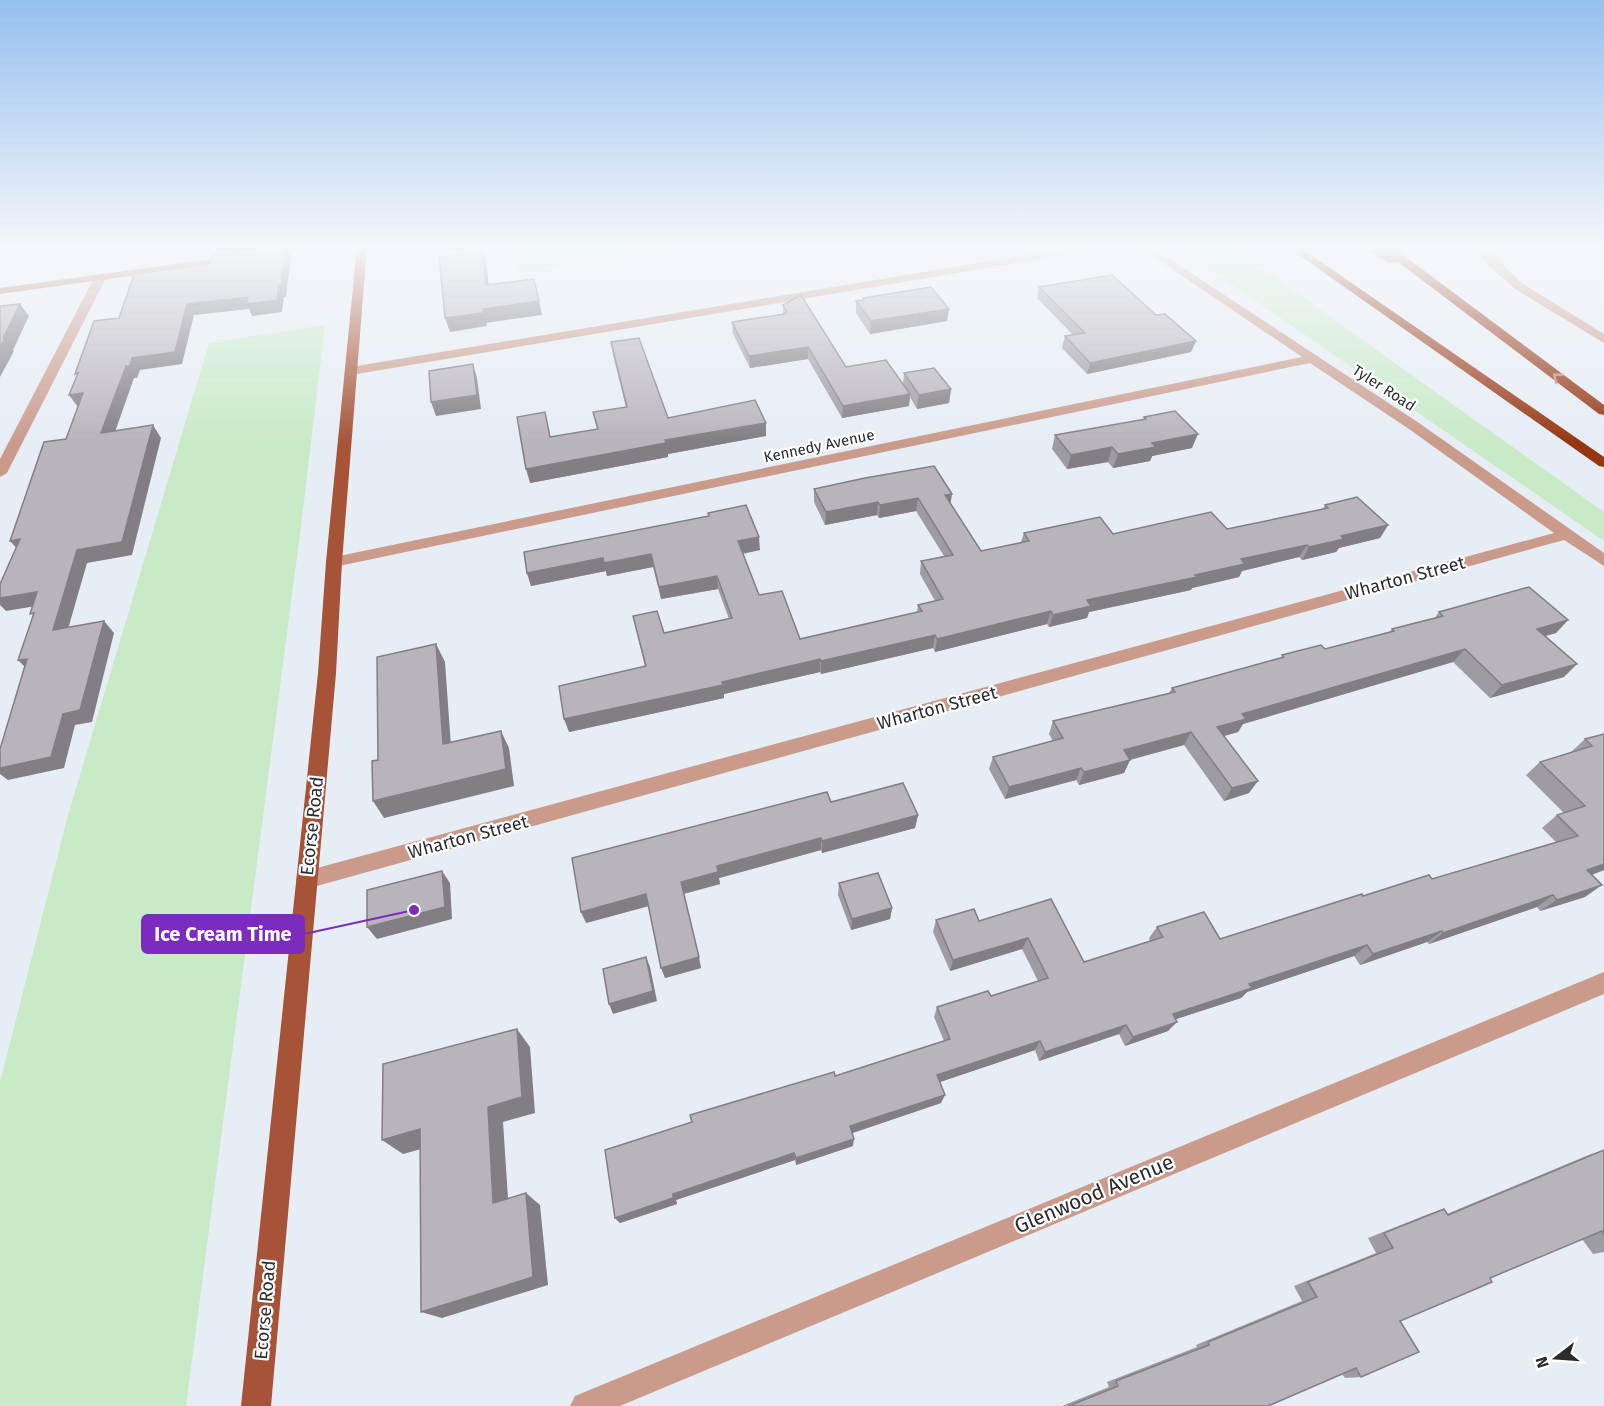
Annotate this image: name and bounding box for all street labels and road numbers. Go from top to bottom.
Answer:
street label: Tyler Road [1349,361,1419,415]
street label: Kennedy Avenue [762,425,876,467]
street label: Wharton Street [1343,551,1468,605]
street label: Wharton Street [875,681,1000,735]
street label: Ecorse Road [296,776,328,876]
street label: Wharton Street [406,810,531,864]
street label: Glenwood Avenue [1010,1149,1178,1239]
street label: Ecorse Road [250,1260,280,1360]

